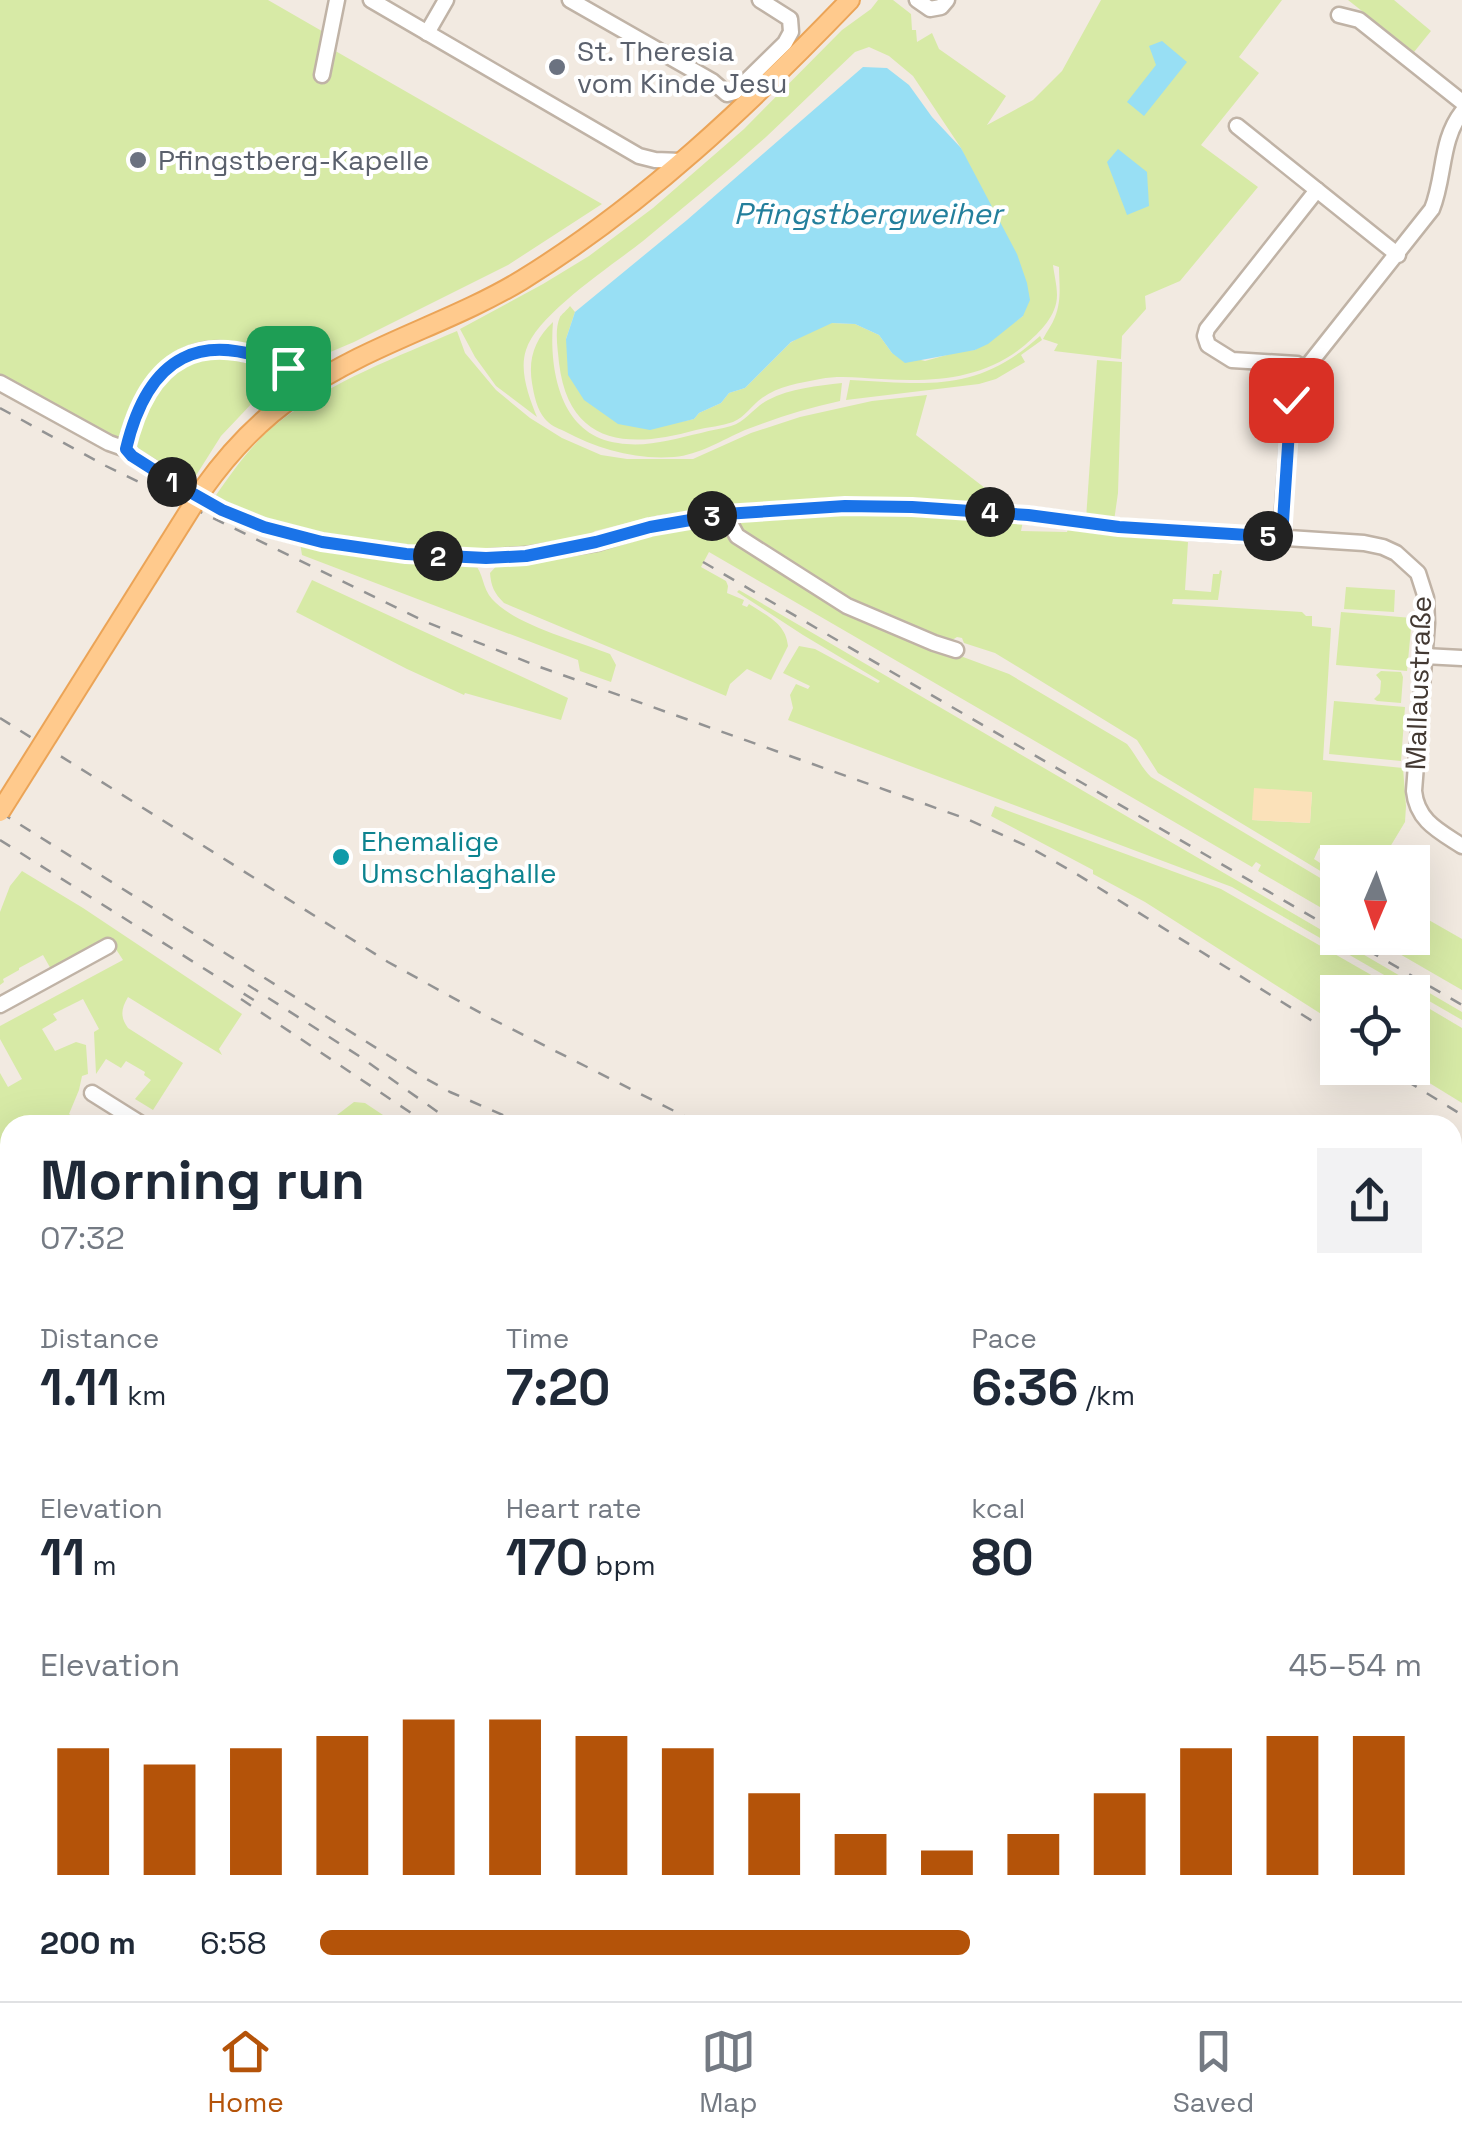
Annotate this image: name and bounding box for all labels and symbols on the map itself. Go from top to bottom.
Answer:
place label: St. Theresia vom Kinde Jesu [577,33,787,101]
marker: St. Theresia vom Kinde Jesu [546,56,568,78]
place label: Pfingstberg-Kapelle [158,142,429,178]
marker: Pfingstberg-Kapelle [127,149,149,171]
water label: Pfingstbergweiher [734,194,1005,233]
pin [246,326,331,411]
pin [1249,358,1334,443]
pin: 1 [147,457,197,507]
pin: 4 [965,487,1015,537]
pin: 3 [687,491,737,541]
pin: 5 [1243,511,1293,561]
pin: 2 [413,531,463,581]
street label: Mallaustraße [1397,595,1439,771]
place label: Ehemalige Umschlaghalle [361,823,557,891]
north arrow [1320,845,1430,955]
marker: Ehemalige Umschlaghalle [330,846,352,868]

